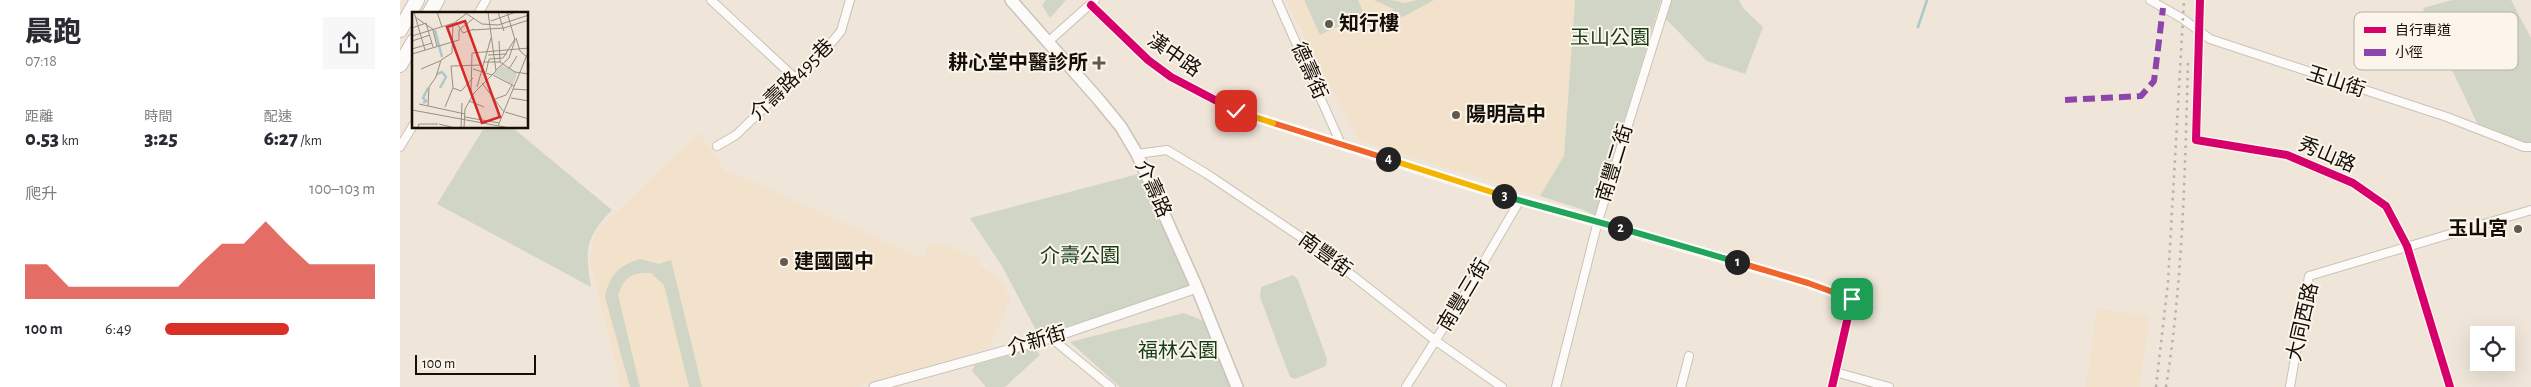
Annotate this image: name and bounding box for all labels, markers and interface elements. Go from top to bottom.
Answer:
inset map [412,12,529,129]
place label: 知行樓 [1339,12,1399,34]
legend [2354,12,2518,70]
button: share [323,17,375,69]
marker: 知行樓 [1323,18,1335,30]
text: 晨跑 [25,19,81,47]
text: 自行車道 [2395,23,2451,38]
park label: 玉山公園 [1570,27,1650,48]
street label: 漢中路 [1144,29,1205,80]
street label: 介壽路495巷 [746,35,838,124]
street label: 德壽街 [1288,39,1331,102]
text: 小徑 [2395,45,2423,60]
place label: 耕心堂中醫診所 [948,51,1088,73]
text: 07:18 [25,53,57,69]
marker: 耕心堂中醫診所 [1092,56,1106,70]
street label: 玉山街 [2304,62,2368,101]
pin [1215,90,1257,132]
icon: check [1222,97,1250,125]
place label: 陽明高中 [1466,103,1546,125]
marker: 陽明高中 [1450,109,1462,121]
text: 距離 [25,110,53,124]
text: 時間 [144,110,172,124]
text: 配速 [264,110,292,124]
street label: 南豐二街 [1593,122,1636,204]
text: 0.53 [25,128,59,149]
text: 3:25 [144,128,178,149]
text: 6:27 [264,128,298,149]
street label: 秀山路 [2295,133,2359,176]
text: km [59,134,79,148]
text: /km [298,134,322,148]
pin: 4 [1376,146,1400,172]
text: 4 [1385,152,1392,166]
street label: 介壽路 [1132,157,1175,220]
text: 100–103 m [309,181,375,197]
pin: 3 [1492,184,1516,208]
text: 爬升 [25,186,57,202]
text: 3 [1501,189,1508,203]
pin: 2 [1608,216,1632,240]
place label: 玉山宮 [2448,217,2508,239]
text: 2 [1617,221,1624,235]
marker: 玉山宮 [2512,223,2524,235]
street label: 南豐街 [1295,228,1356,281]
park label: 介壽公園 [1040,245,1120,266]
pin: 1 [1724,250,1750,274]
place label: 建國國中 [794,251,874,272]
street label: 南豐三街 [1434,255,1493,334]
text: 1 [1735,255,1740,269]
marker: 建國國中 [778,256,790,268]
pin [1831,278,1873,320]
street label: 大同西路 [2283,281,2322,363]
icon: arrive [1838,285,1866,313]
text: 100 m [25,321,63,337]
text: 6:49 [105,321,131,337]
street label: 介新街 [1005,321,1069,359]
map controls [2470,326,2515,371]
button: locate [2470,326,2515,371]
park label: 福林公園 [1138,340,1218,361]
scale bar [415,352,536,375]
text: 100 m [422,357,455,371]

